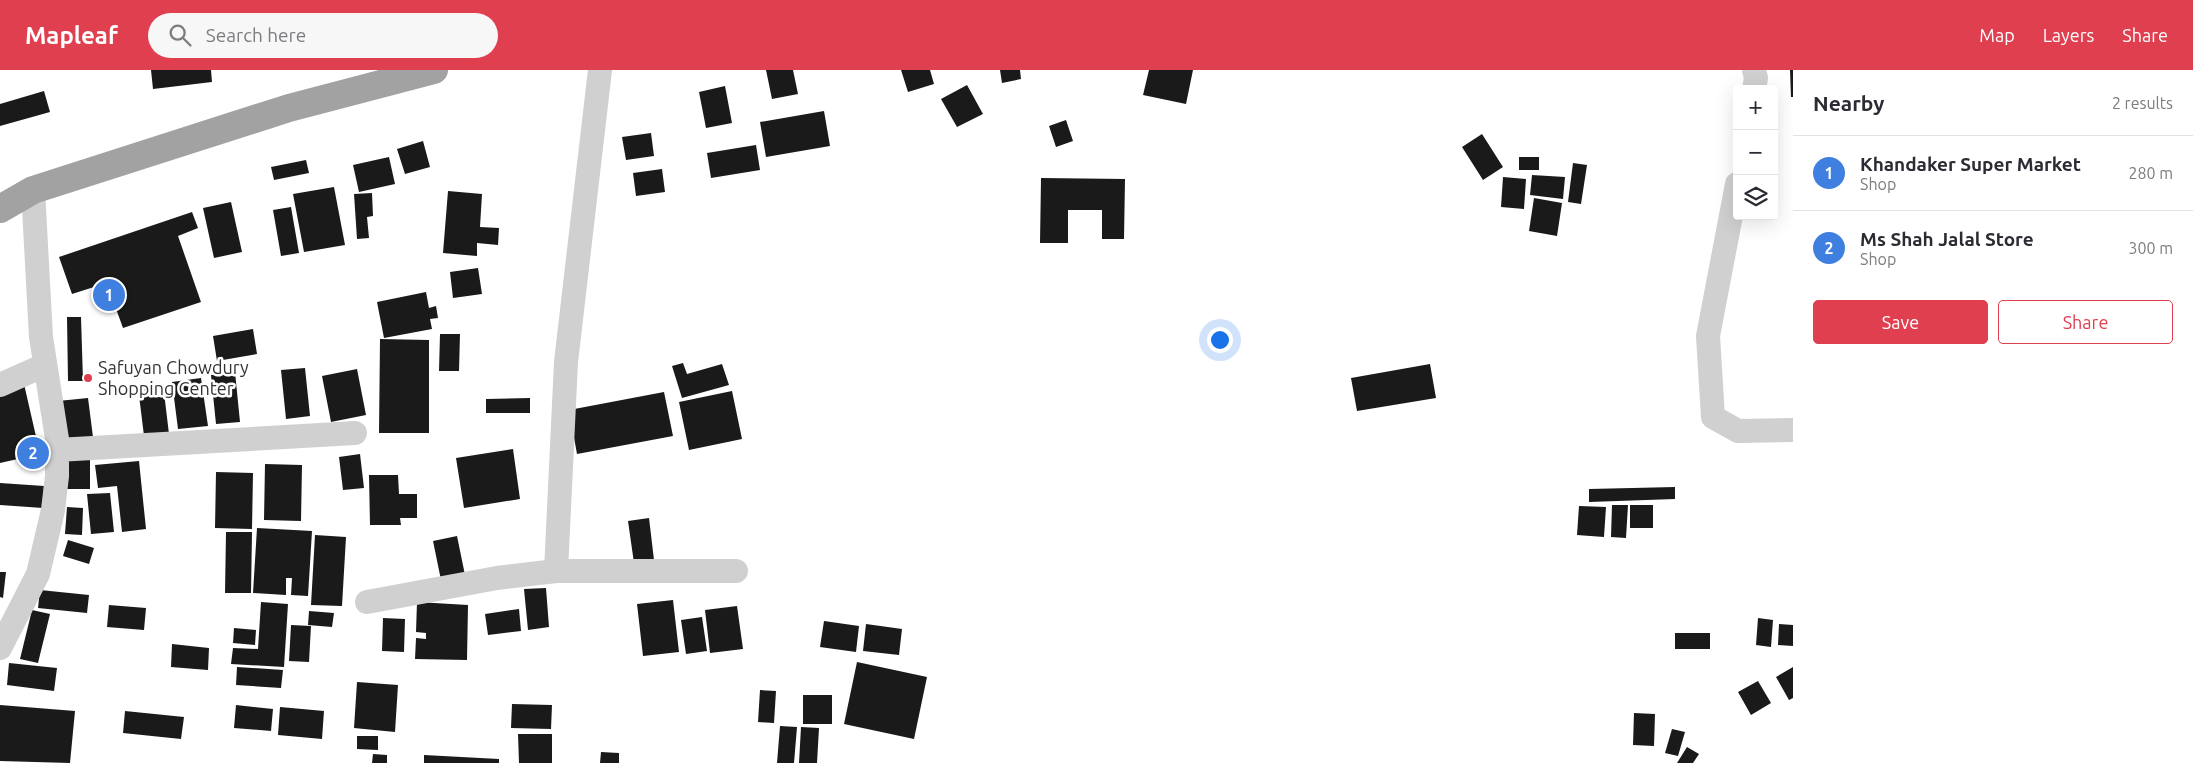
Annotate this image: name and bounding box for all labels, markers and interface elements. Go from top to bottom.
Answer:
search box [148,13,498,58]
icon: search [166,21,194,49]
text: Mapleaf [25,22,118,49]
text: Search here [206,24,306,46]
text: Map [1979,25,2015,45]
text: Layers [2043,25,2094,45]
text: Share [2122,25,2168,45]
map controls [1733,85,1778,220]
button: + [1733,85,1778,130]
text: Nearby [1813,91,1884,115]
text: 2 results [2112,94,2173,112]
button: − [1733,130,1778,175]
text: Khandaker Super Market [1860,153,2081,175]
text: 1 [1824,164,1834,182]
text: 280 m [2128,164,2173,182]
button: layers [1733,175,1778,220]
text: Shop [1860,175,1896,193]
text: Ms Shah Jalal Store [1860,228,2034,250]
text: 2 [1824,239,1834,257]
text: 300 m [2128,239,2173,257]
text: Shop [1860,250,1896,268]
pin: 1 [93,276,125,314]
button: Save [1813,300,1988,344]
button: Share [1998,300,2173,344]
your location [1207,327,1233,353]
place label: Safuyan Chowdury Shopping Center [98,357,249,398]
marker: Safuyan Chowdury Shopping Center [82,372,94,384]
pin: 2 [17,434,49,472]

